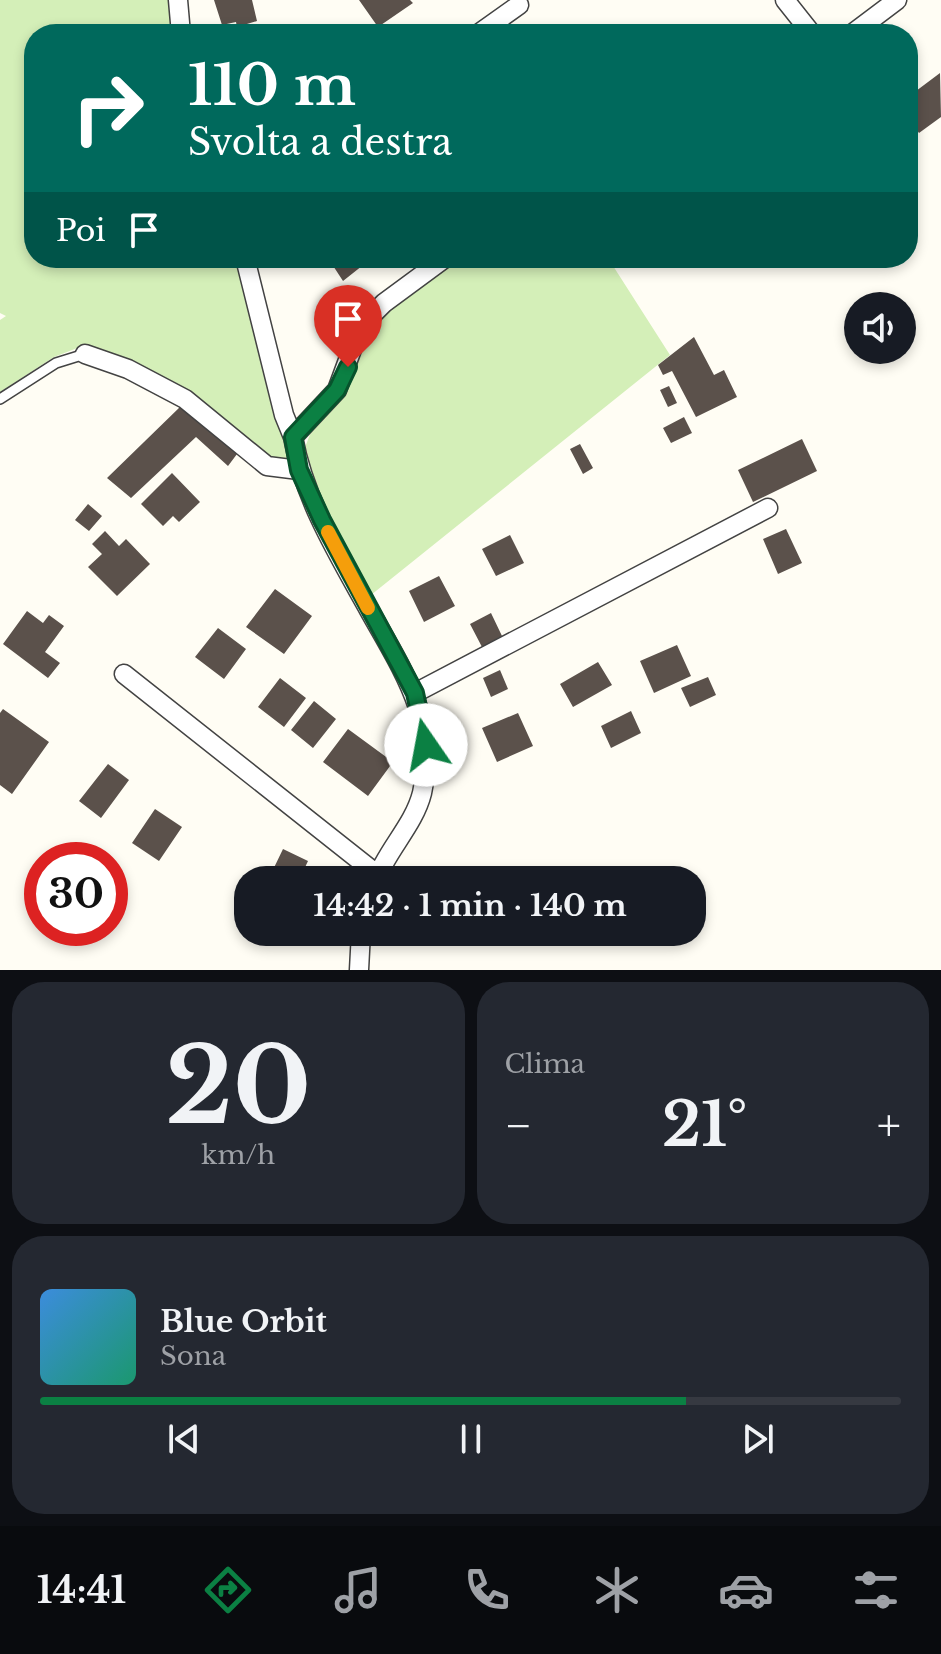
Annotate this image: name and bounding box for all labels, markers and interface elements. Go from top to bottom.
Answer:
text: 110 m [188,51,356,120]
icon: right [56,56,160,160]
text: Svolta a destra [188,120,452,165]
icon: arrive [122,208,166,252]
text: Poi [56,212,106,249]
pin [314,285,382,367]
map controls [844,292,916,364]
button: sound [844,292,916,364]
icon: arrive [326,297,370,341]
position arrow [384,703,468,787]
speed limit sign: 30 [24,842,128,946]
text: 14:42 · 1 min · 140 m [313,887,627,924]
text: 20 [165,1022,311,1151]
text: Clima [505,1048,585,1080]
text: 21° [662,1088,747,1162]
text: − [505,1098,532,1153]
text: + [877,1098,901,1153]
text: km/h [201,1139,275,1171]
text: Blue Orbit [160,1303,327,1340]
text: Sona [160,1340,226,1372]
icon: previous [162,1417,206,1461]
icon: pause [449,1417,493,1461]
icon: next [736,1417,780,1461]
icon: directions [200,1562,256,1618]
icon: music [330,1562,386,1618]
icon: phone [459,1562,515,1618]
icon: climate [589,1562,645,1618]
icon: car [718,1562,774,1618]
icon: filters [848,1562,904,1618]
text: 14:41 [37,1568,126,1613]

